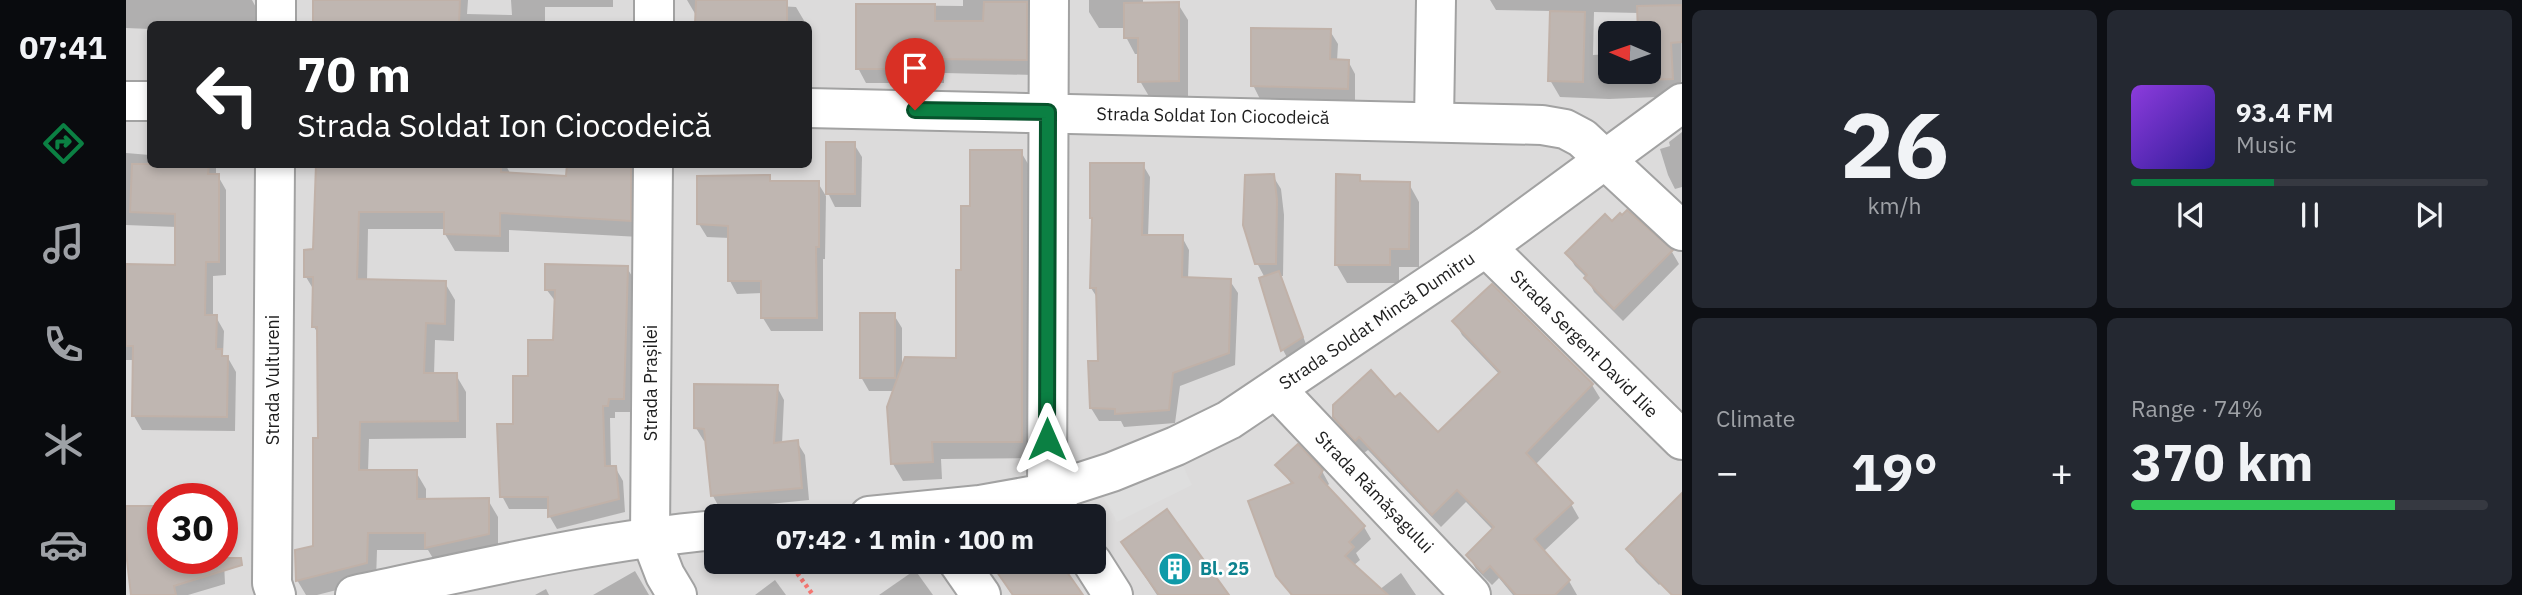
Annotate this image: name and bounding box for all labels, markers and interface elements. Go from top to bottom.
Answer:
north arrow [1598,21,1661,84]
map controls [1598,21,1661,84]
text: 07:41 [19,26,107,68]
pin [885,38,945,110]
text: 70 m [297,42,411,105]
icon: left [182,49,273,140]
icon: arrive [896,49,934,87]
text: 26 [1840,85,1949,203]
text: 93.4 FM [2236,95,2334,129]
street label: Strada Soldat Ion Ciocodeică [1096,102,1330,129]
text: Strada Soldat Ion Ciocodeică [297,104,712,146]
icon: directions [39,119,88,168]
text: Music [2236,129,2296,159]
text: km/h [1867,190,1922,220]
icon: previous [2172,196,2210,234]
icon: pause [2291,196,2329,234]
icon: next [2410,196,2448,234]
icon: music [39,219,88,268]
street label: Strada Soldat Mincă Dumitru [1274,246,1479,395]
street label: Strada Sergent David Ilie [1506,265,1663,423]
street label: Strada Vultureni [261,315,284,445]
icon: phone [39,320,88,369]
street label: Strada Prașilei [639,325,662,441]
text: Range · 74% [2131,393,2263,423]
position arrow [1010,402,1084,476]
text: Climate [1716,403,1795,433]
icon: climate [39,420,88,469]
street label: Strada Rămășagului [1310,426,1439,558]
text: 370 km [2131,428,2313,495]
text: 19° [1851,438,1938,505]
text: − [1716,447,1739,496]
text: + [2050,447,2073,496]
speed limit sign: 30 [147,483,238,574]
icon: car [39,520,88,569]
text: 07:42 · 1 min · 100 m [776,522,1034,556]
building icon: Bl. 25 [1156,550,1194,588]
place label: Bl. 25 [1200,557,1249,580]

